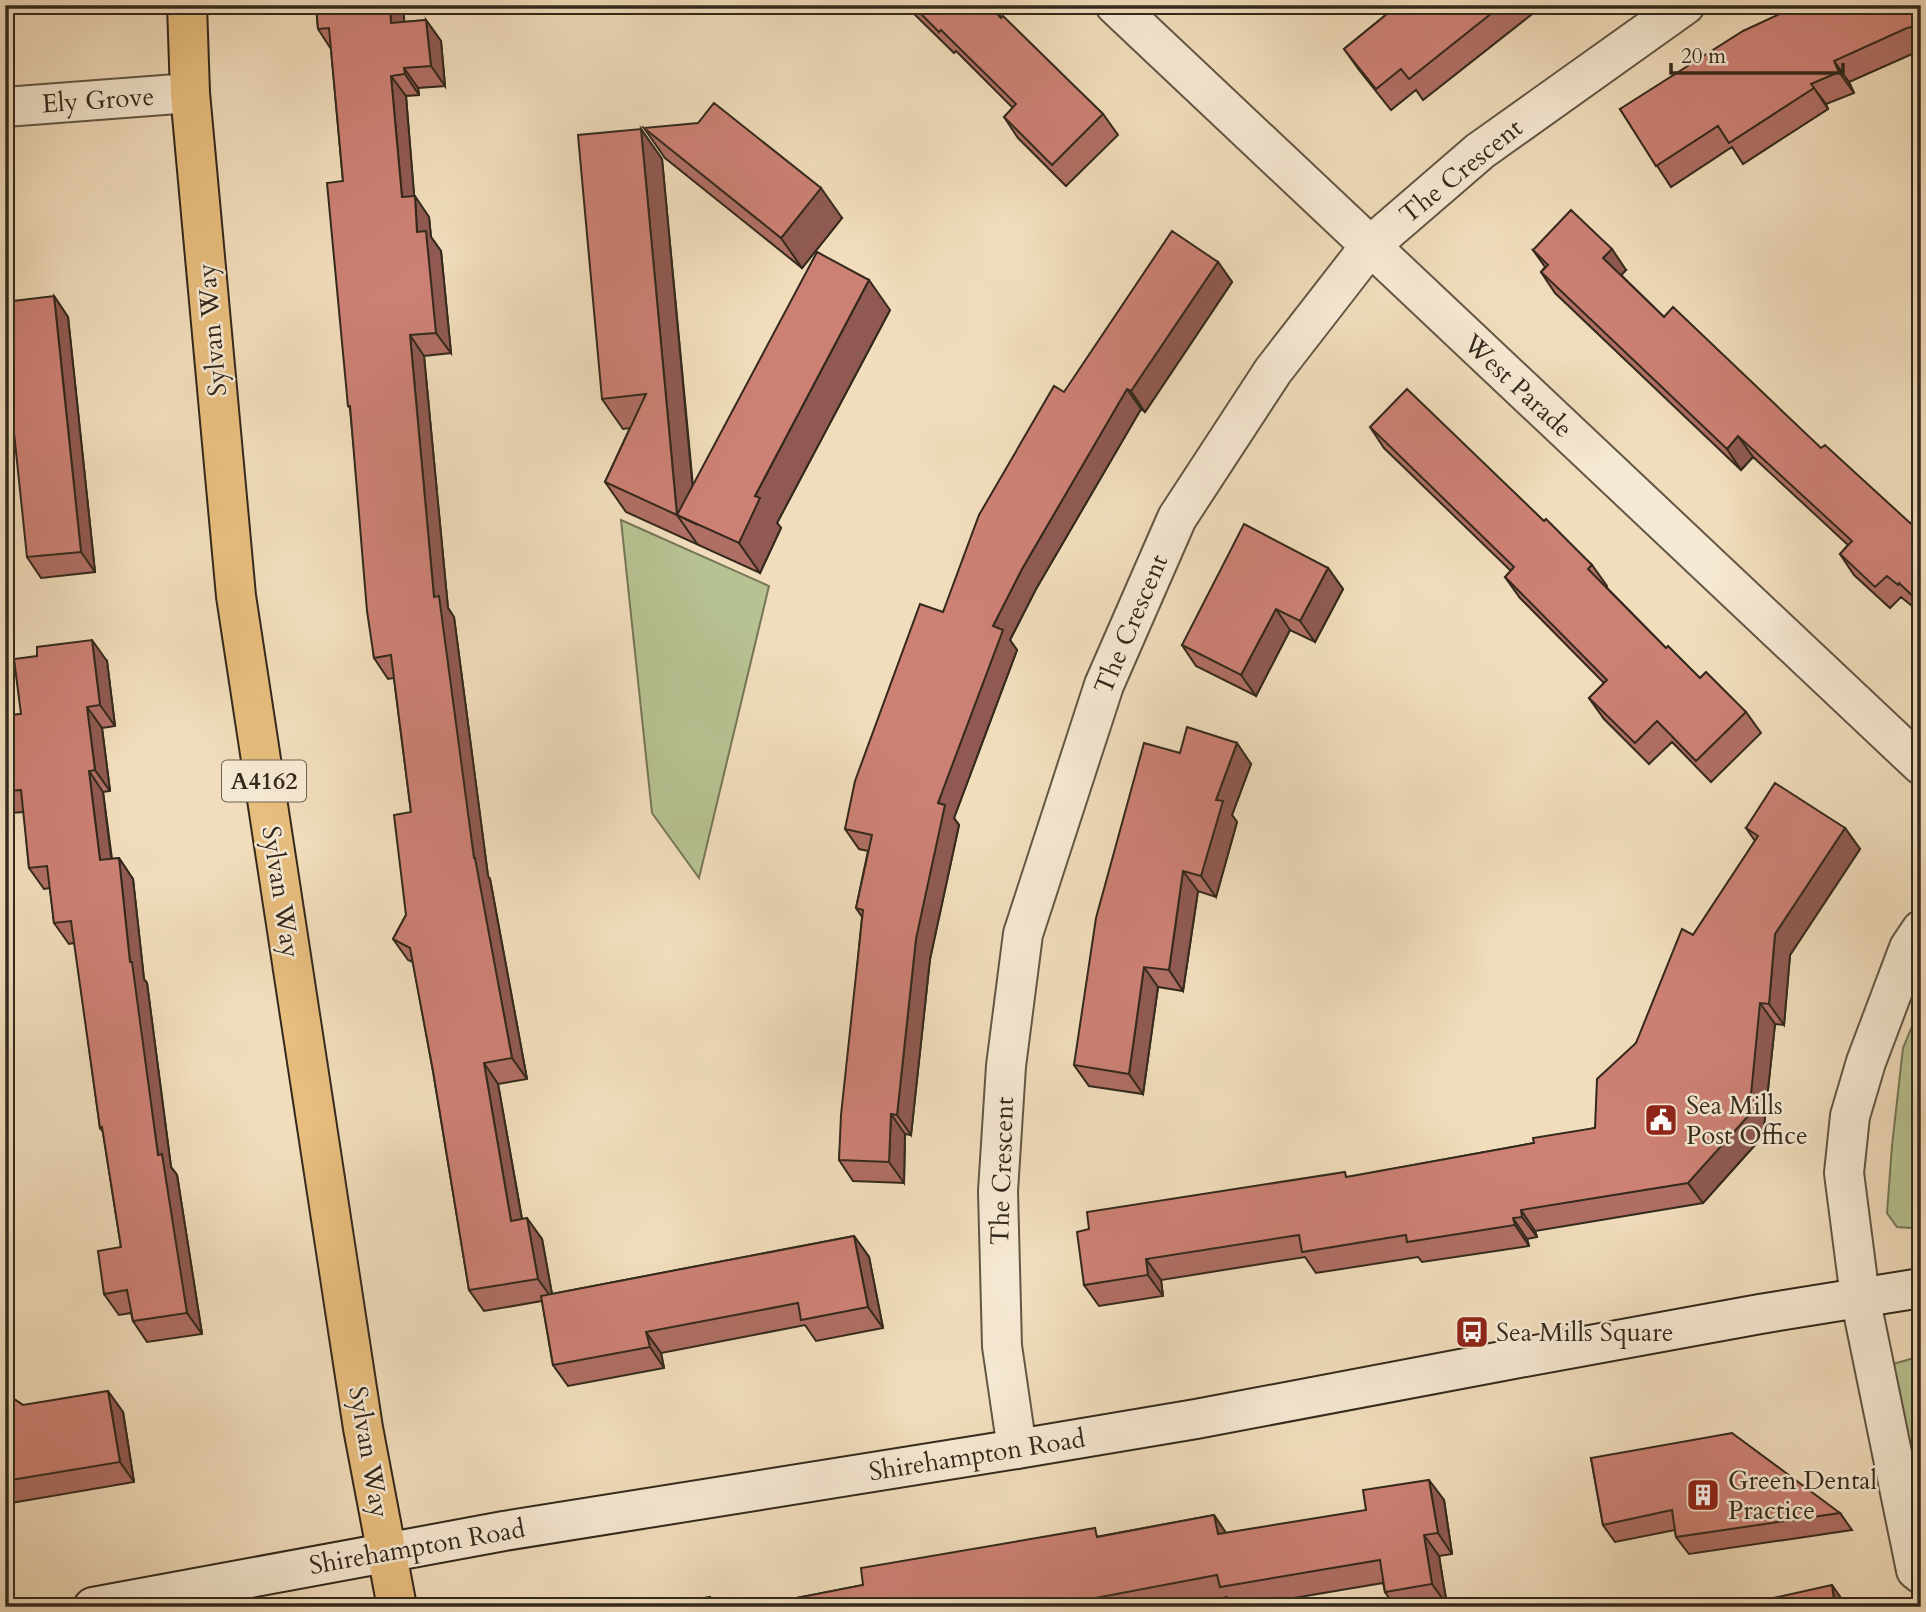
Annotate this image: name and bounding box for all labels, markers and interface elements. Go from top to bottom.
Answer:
scale bar [1671,32,1842,76]
text: 20 m [1681,42,1726,71]
street label: Ely Grove [41,79,155,121]
street label: The Crescent [1392,111,1530,231]
street label: Sylvan Way [189,262,235,398]
street label: West Parade [1455,326,1580,446]
street label: The Crescent [1086,549,1176,699]
road number: A4162 [222,760,306,802]
street label: Sylvan Way [253,823,309,961]
place label: Sea Mills Post Office [1686,1088,1808,1153]
street label: The Crescent [982,1096,1022,1246]
public building icon: Sea Mills Post Office [1642,1101,1680,1139]
bus stop icon: Sea Mills Square [1453,1313,1491,1351]
place label: Sea Mills Square [1496,1315,1674,1350]
street label: Sylvan Way [340,1383,398,1521]
street label: Shirehampton Road [866,1421,1088,1489]
place label: Green Dental Practice [1728,1463,1878,1528]
building icon: Green Dental Practice [1684,1476,1722,1514]
street label: Shirehampton Road [306,1511,528,1583]

